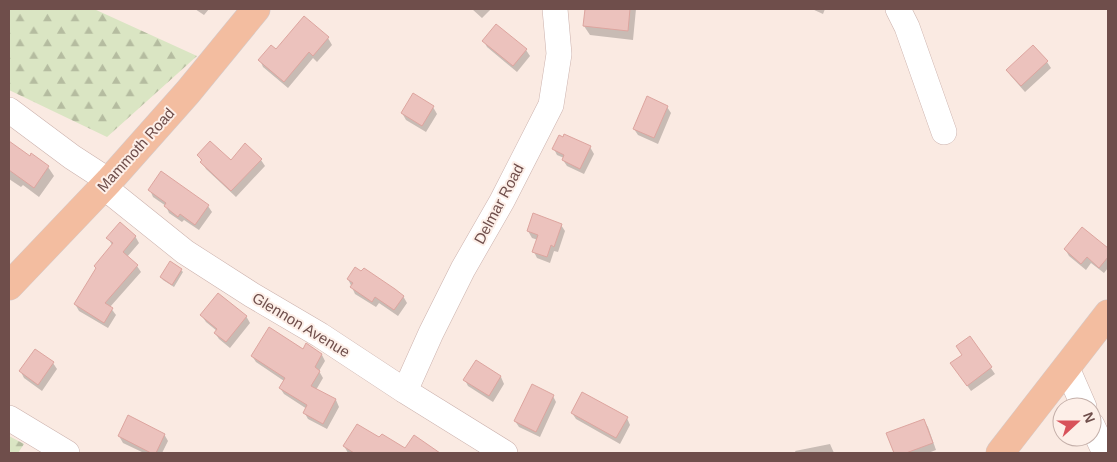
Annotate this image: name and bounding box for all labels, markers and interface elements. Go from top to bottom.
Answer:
street label: Mammoth Road [94,104,178,195]
street label: Delmar Road [470,161,527,247]
street label: Glennon Avenue [249,289,353,360]
north arrow [1052,397,1102,447]
text: N [1080,410,1098,425]

